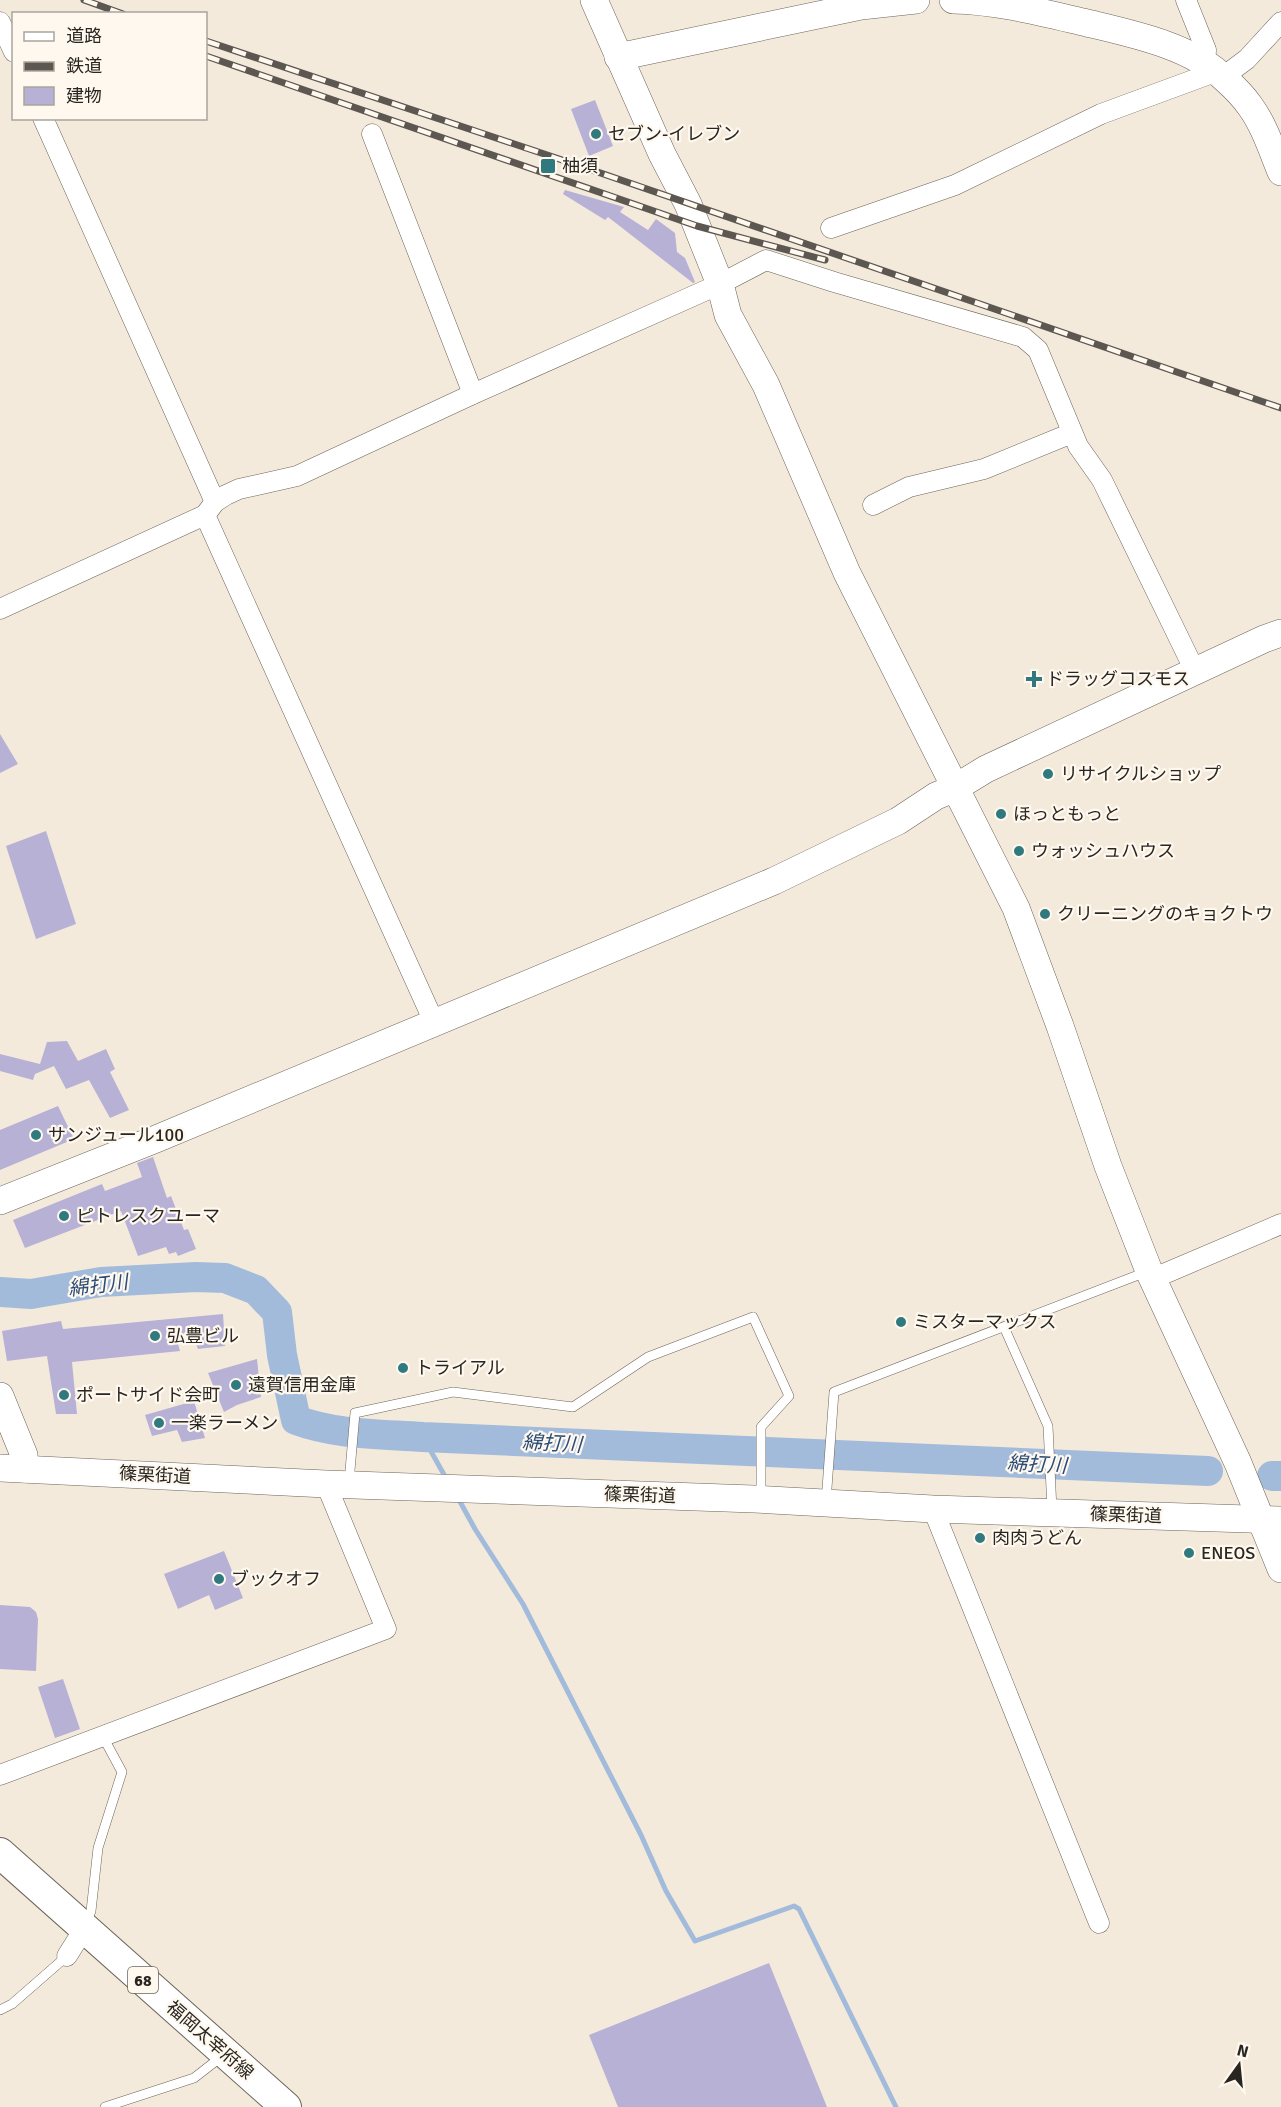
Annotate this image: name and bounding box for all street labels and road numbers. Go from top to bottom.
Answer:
street label: 篠栗街道 [118,1462,192,1488]
street label: 篠栗街道 [604,1483,676,1507]
street label: 篠栗街道 [1090,1503,1162,1527]
road number: 68 [128,1967,158,1993]
street label: 福岡太宰府線 [162,1996,258,2084]

